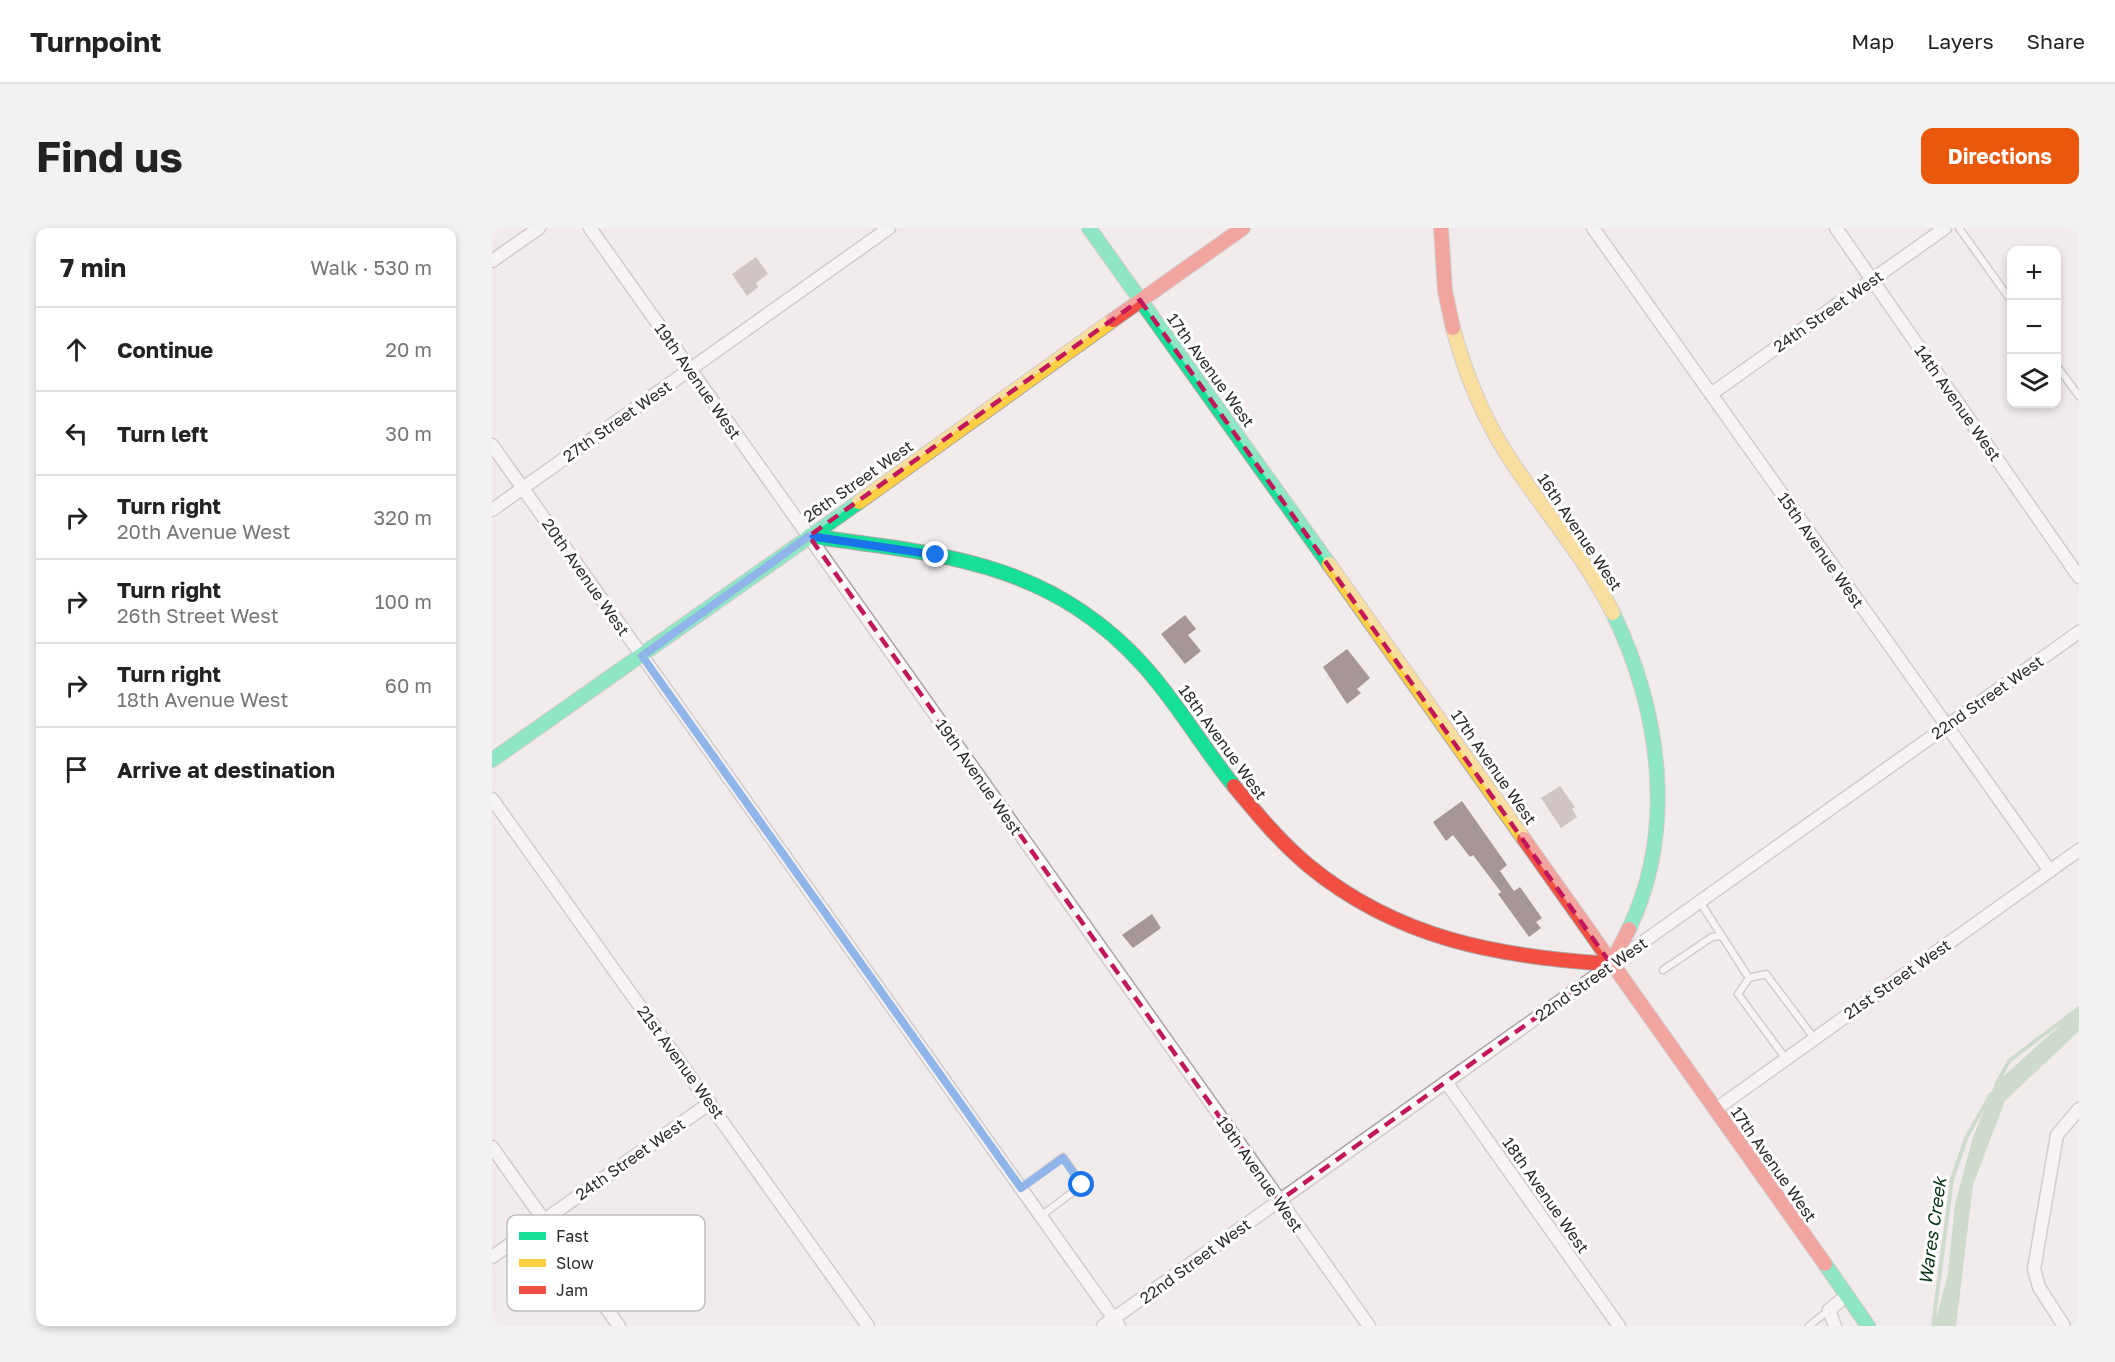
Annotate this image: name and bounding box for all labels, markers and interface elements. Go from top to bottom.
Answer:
text: Turnpoint [30,25,161,58]
text: Map [1851,28,1894,54]
text: Layers [1927,28,1994,54]
text: Share [2027,28,2085,54]
button: Directions [1921,128,2079,184]
text: Find us [36,131,183,181]
map controls [2007,246,2061,408]
button: + [2007,246,2061,300]
text: 7 min [60,252,126,283]
text: Walk · 530 m [310,255,432,279]
street label: 24th Street West [1769,266,1887,356]
button: − [2007,300,2061,354]
street label: 17th Avenue West [1163,309,1259,431]
street label: 19th Avenue West [651,319,745,443]
icon: ahead [60,333,93,366]
text: Continue [117,336,213,363]
text: 20 m [385,337,432,361]
street label: 14th Avenue West [1910,341,2006,465]
button: layers [2007,354,2061,408]
street label: 27th Street West [559,376,675,466]
icon: left [60,417,93,450]
text: Turn left [117,420,208,447]
text: 30 m [385,421,432,445]
street label: 26th Street West [799,436,917,526]
street label: 16th Avenue West [1533,470,1627,594]
street label: 15th Avenue West [1774,488,1868,612]
text: Turn right [117,492,221,519]
icon: right [60,501,93,534]
text: 320 m [374,505,432,529]
street label: 20th Avenue West [538,514,634,640]
text: 20th Avenue West [117,519,291,543]
route end [922,541,948,567]
text: Turn right [117,576,221,603]
icon: right [60,585,93,618]
text: 100 m [375,589,432,613]
text: 26th Street West [117,603,279,627]
street label: 22nd Street West [1927,651,2047,743]
text: Turn right [117,660,221,687]
icon: right [60,669,93,702]
text: 60 m [385,673,432,697]
street label: 18th Avenue West [1175,681,1271,803]
text: 18th Avenue West [117,687,288,711]
street label: 17th Avenue West [1447,706,1541,828]
street label: 19th Avenue West [932,715,1026,839]
icon: arrive [60,753,93,786]
text: Arrive at destination [117,756,335,783]
street label: 22nd Street West [1531,933,1651,1025]
street label: 21st Street West [1840,935,1954,1023]
street label: 21st Avenue West [633,1001,729,1123]
street label: 17th Avenue West [1727,1103,1821,1225]
street label: 19th Avenue West [1213,1112,1307,1236]
street label: 24th Street West [571,1114,689,1204]
street label: 18th Avenue West [1498,1133,1594,1257]
route start [1068,1171,1094,1197]
water label: Wares Creek [1914,1174,1951,1286]
street label: 22nd Street West [1136,1214,1254,1308]
legend [507,1215,705,1311]
text: Fast [556,1226,589,1246]
text: Slow [556,1253,594,1273]
text: Jam [556,1280,588,1300]

